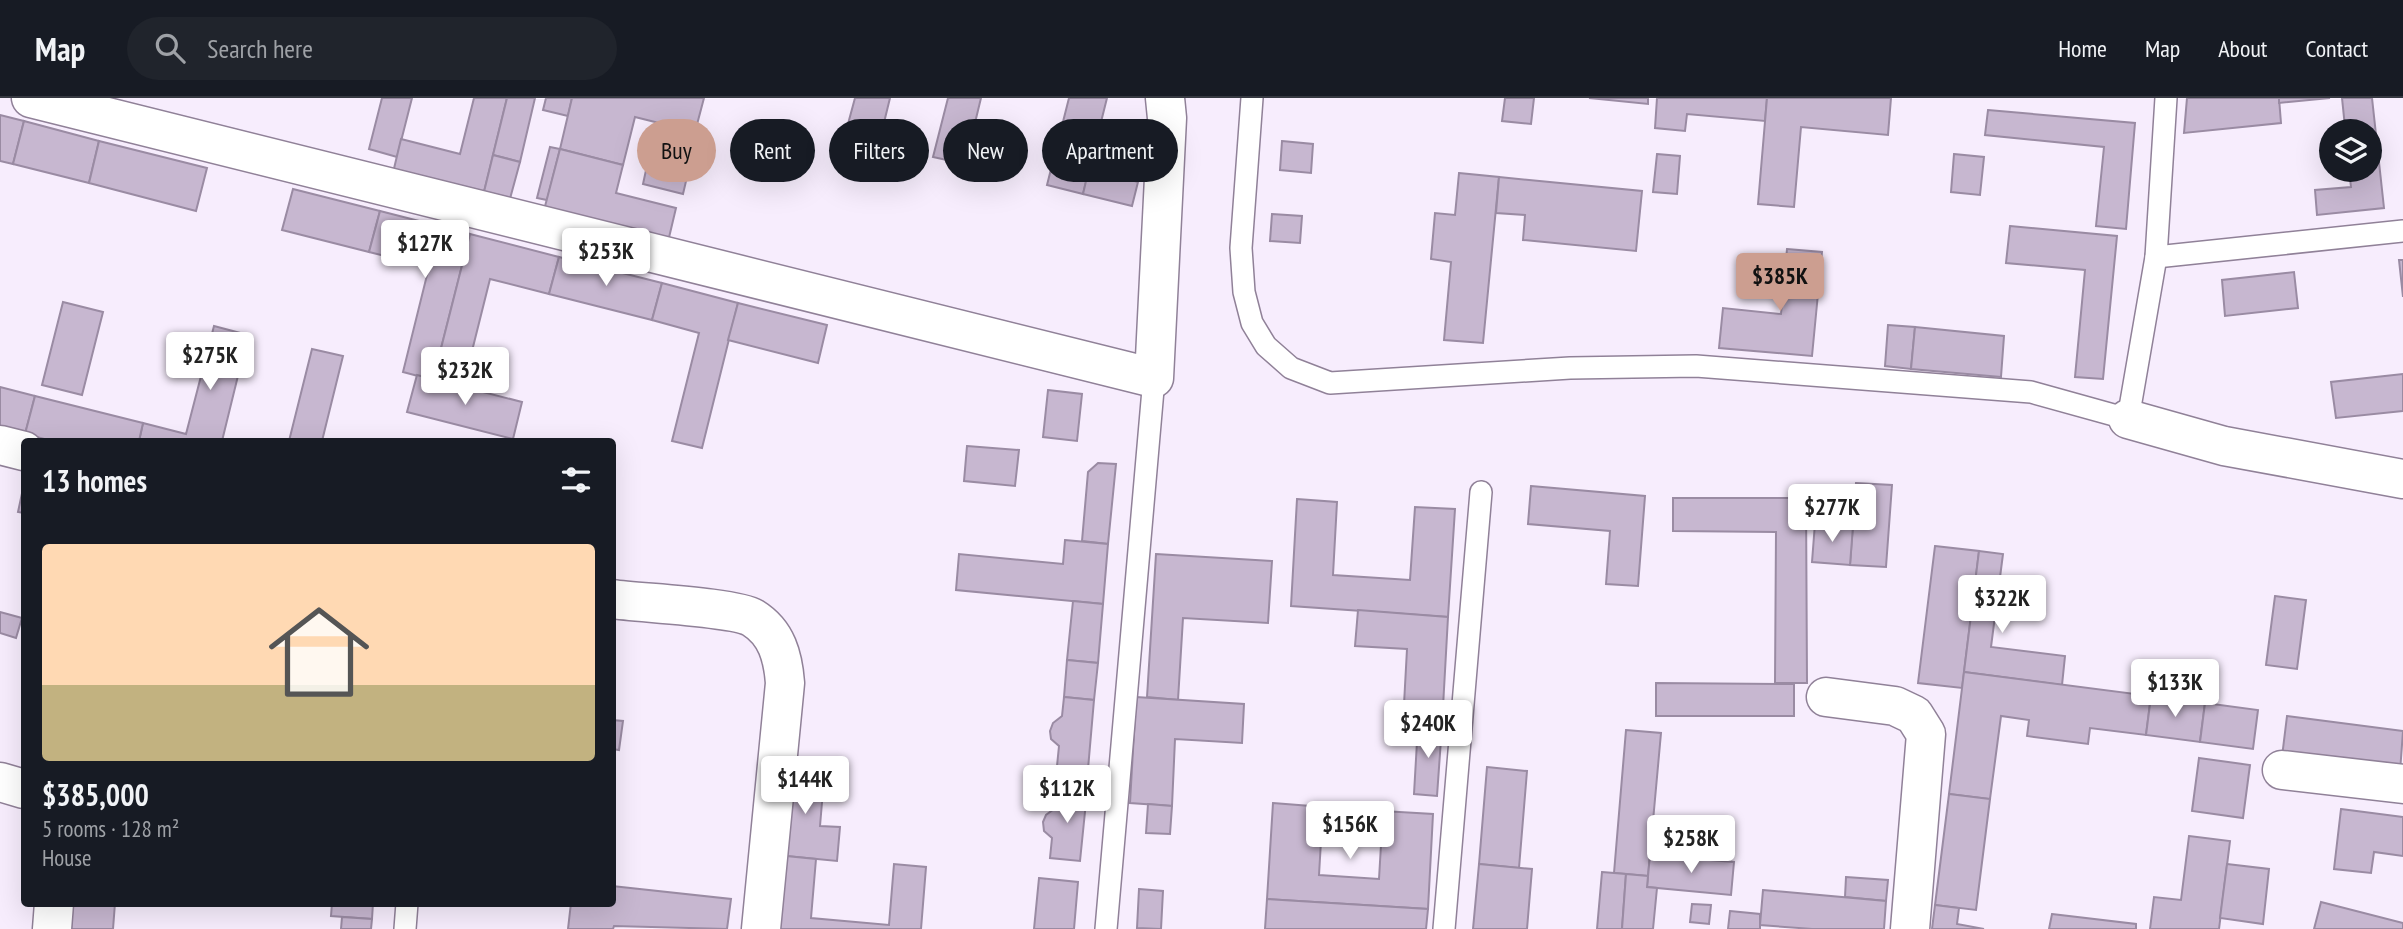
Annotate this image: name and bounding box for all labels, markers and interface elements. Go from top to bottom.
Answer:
search box [127,17,617,80]
text: Map [35,27,85,70]
icon: search [151,29,189,67]
text: Search here [207,32,313,65]
text: Home [2058,33,2107,64]
text: Map [2145,33,2180,64]
text: About [2218,33,2267,64]
text: Contact [2305,33,2368,64]
chip: Buy [637,119,716,182]
chip: Rent [730,119,815,182]
chip: Filters [829,119,929,182]
chip: New [943,119,1028,182]
chip: Apartment [1042,119,1178,182]
map controls [2319,119,2382,182]
button: layers [2319,119,2382,182]
pin: $127K [376,220,474,280]
text: $127K [397,228,453,257]
pin: $253K [557,228,655,288]
text: $253K [578,236,634,265]
pin: $385K [1731,254,1829,313]
text: $385K [1752,261,1808,290]
pin: $275K [161,332,259,392]
text: $275K [182,340,238,369]
pin: $232K [416,348,514,407]
text: $232K [437,355,493,384]
text: 13 homes [42,461,147,500]
icon: filters [557,461,595,499]
pin: $277K [1783,484,1881,544]
text: $277K [1804,492,1860,521]
pin: $322K [1953,575,2051,635]
text: $322K [1974,583,2030,612]
icon: home [256,589,382,715]
pin: $133K [2126,660,2224,719]
text: $133K [2147,667,2203,696]
pin: $240K [1379,700,1477,760]
text: $240K [1400,708,1456,737]
pin: $144K [756,756,854,816]
text: $144K [777,764,833,793]
pin: $112K [1018,766,1116,825]
text: $112K [1039,773,1095,802]
text: $385,000 [42,775,149,814]
pin: $156K [1301,802,1399,861]
text: $156K [1322,809,1378,838]
text: 5 rooms · 128 m² [42,814,179,843]
pin: $258K [1642,816,1740,875]
text: $258K [1663,823,1719,852]
text: House [42,843,92,872]

